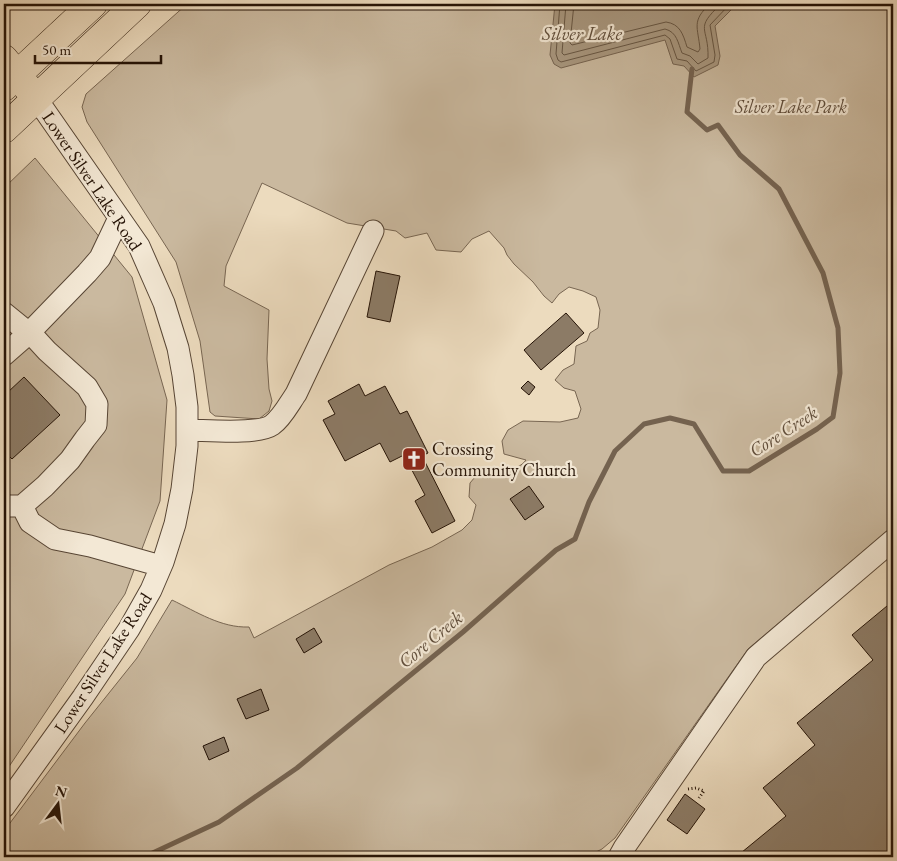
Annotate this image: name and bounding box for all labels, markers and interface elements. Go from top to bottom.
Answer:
water label: Silver Lake [541,21,622,46]
scale bar [35,32,161,64]
text: 50 m [42,40,71,59]
park label: Silver Lake Park [734,95,847,118]
street label: Lower Silver Lake Road [37,107,148,256]
water label: Core Creek [744,400,823,463]
place label: Crossing Community Church [432,437,576,481]
church icon: Crossing Community Church [401,446,427,472]
street label: Lower Silver Lake Road [48,587,157,737]
water label: Core Creek [393,605,468,674]
north arrow [32,778,82,828]
text: N [54,781,70,802]

